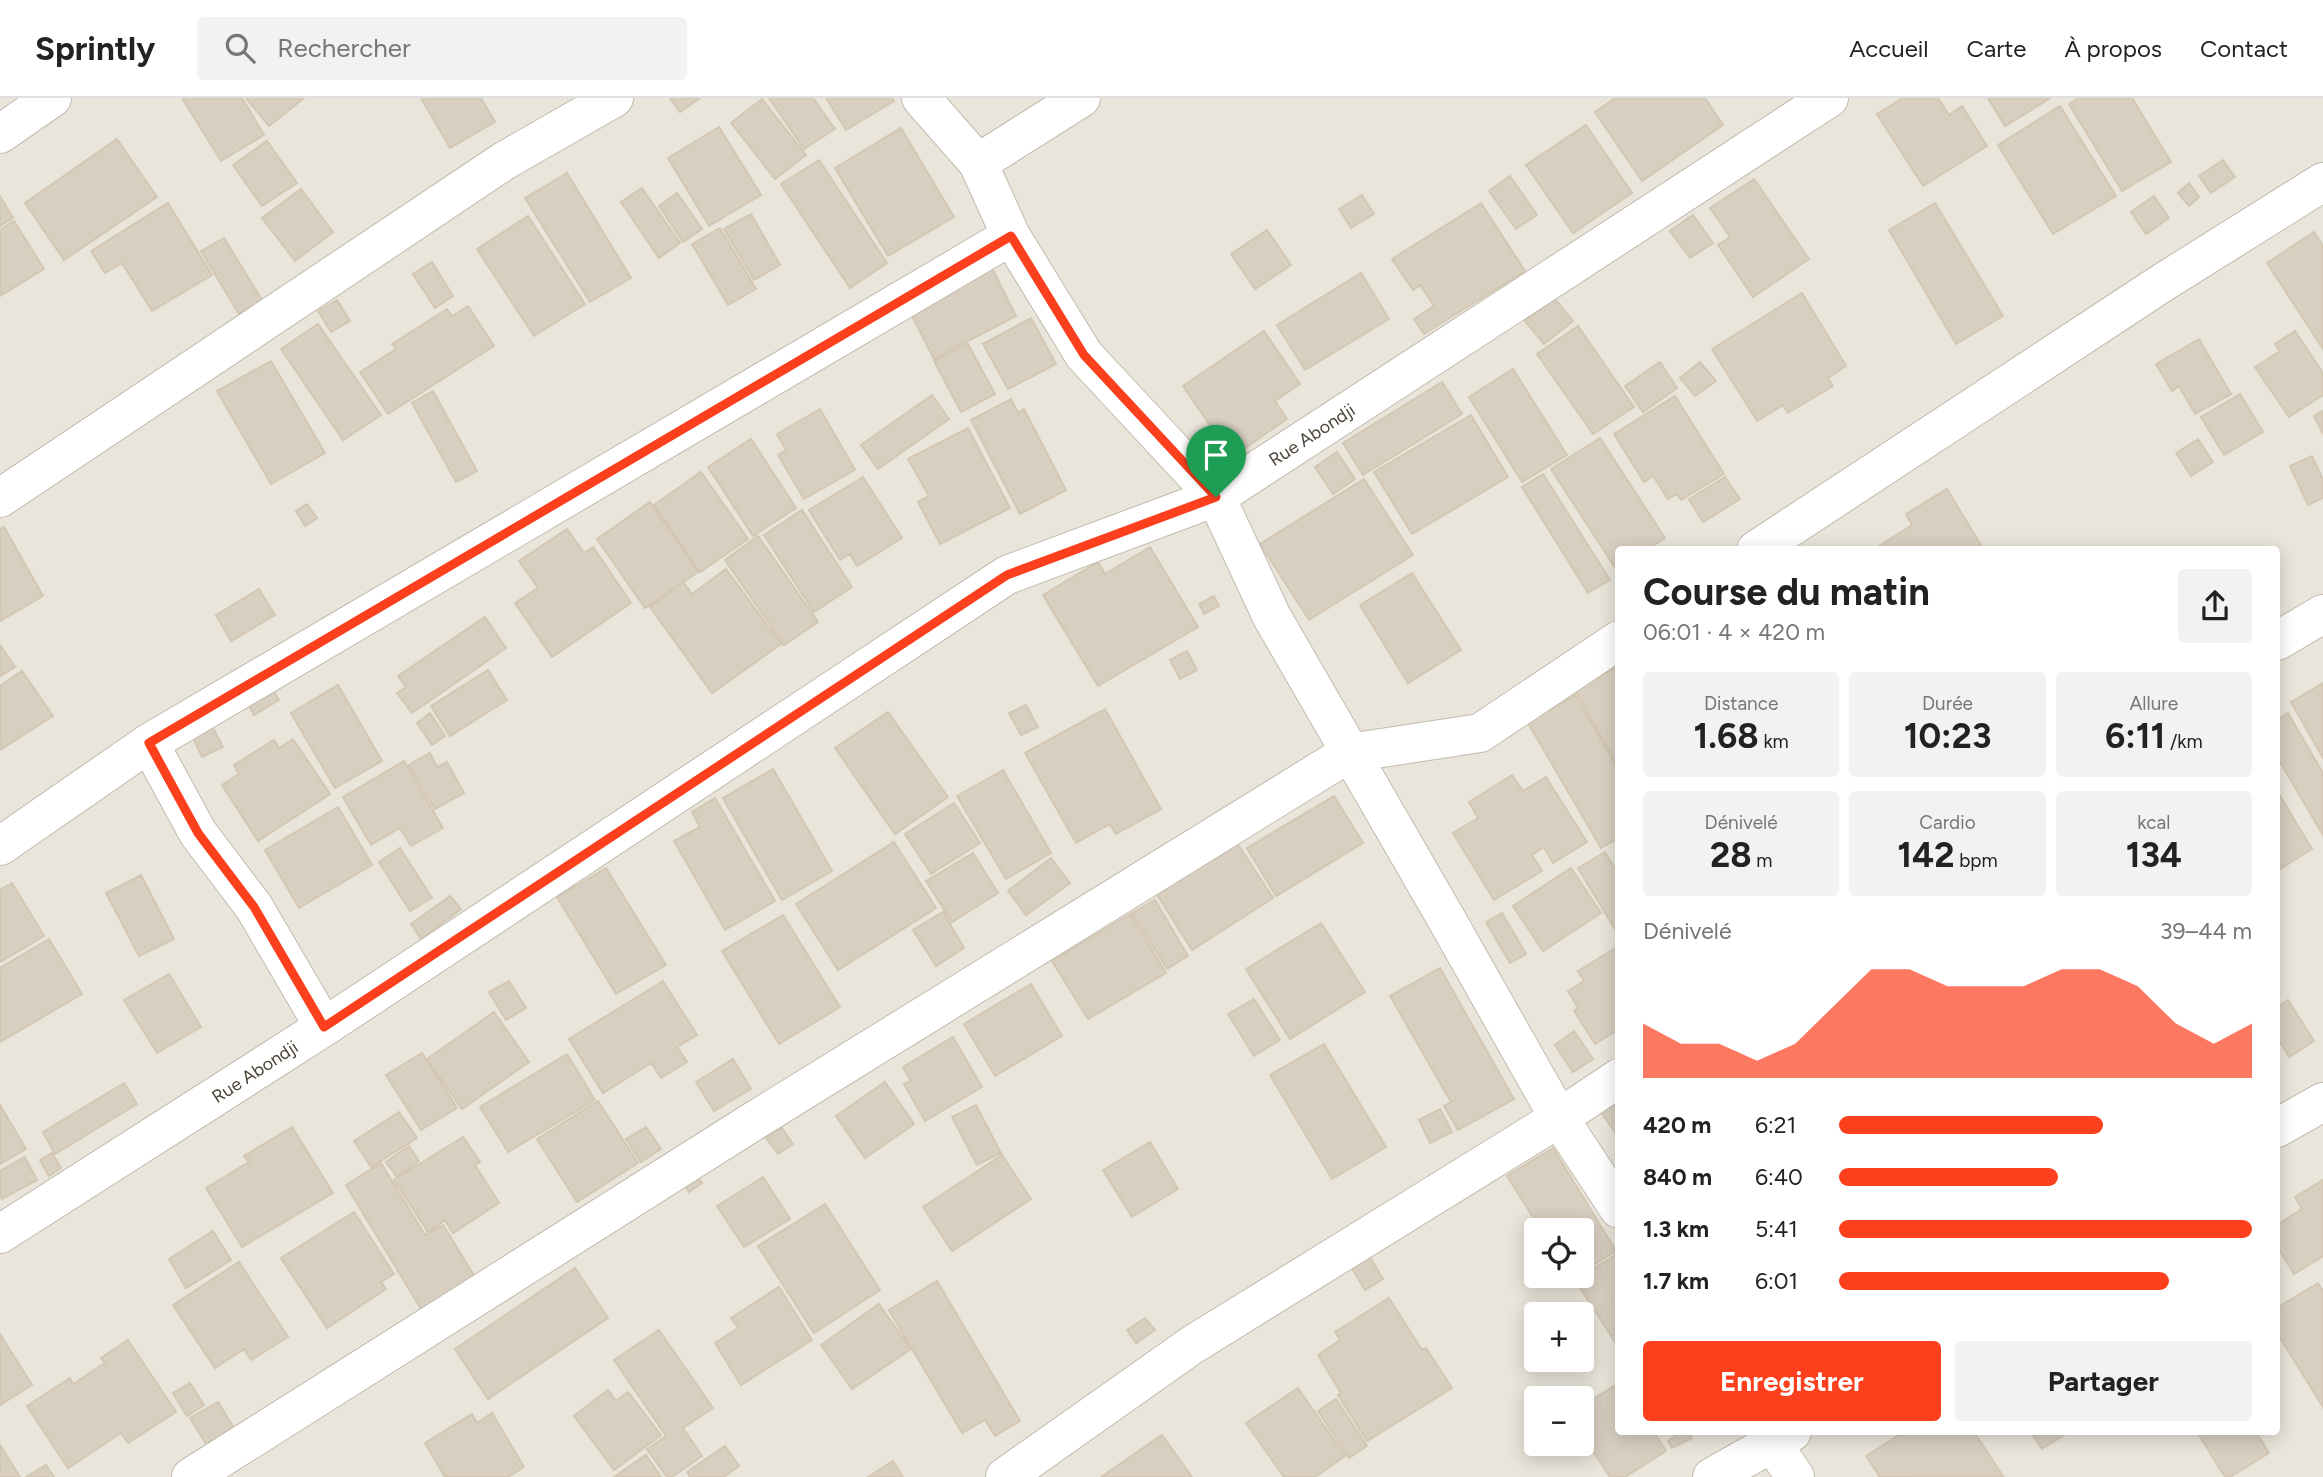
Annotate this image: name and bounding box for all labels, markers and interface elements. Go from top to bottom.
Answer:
search box [197,17,687,80]
text: Sprintly [35,29,155,68]
icon: search [221,29,259,67]
text: Rechercher [277,32,411,64]
text: Accueil [1849,34,1929,63]
text: Carte [1967,34,2026,63]
text: À propos [2064,34,2162,63]
text: Contact [2200,34,2288,63]
street label: Rue Abondji [1265,399,1359,471]
pin [1186,425,1246,497]
icon: arrive [1197,436,1235,474]
text: Course du matin [1643,569,1930,615]
button: share [2178,569,2252,643]
text: 06:01 · 4 × 420 m [1643,618,1825,646]
text: Distance [1704,692,1778,715]
text: Durée [1922,692,1973,715]
text: Allure [2130,692,2178,715]
text: 1.68 [1694,715,1759,757]
text: 10:23 [1904,715,1991,757]
text: 6:11 [2105,715,2165,757]
text: km [1759,730,1789,753]
text: /km [2165,730,2203,753]
text: Dénivelé [1705,811,1778,834]
text: Cardio [1919,811,1976,834]
text: kcal [2137,811,2170,834]
text: 28 [1710,834,1752,876]
text: 142 [1897,834,1954,876]
text: 134 [2126,834,2182,876]
text: m [1752,849,1772,872]
text: bpm [1954,849,1998,872]
text: Dénivelé [1643,917,1731,945]
text: 39–44 m [2160,917,2252,945]
street label: Rue Abondji [208,1036,302,1108]
text: 420 m [1643,1111,1711,1139]
text: 6:21 [1755,1111,1796,1139]
text: 840 m [1643,1163,1712,1191]
text: 6:40 [1755,1163,1803,1191]
text: 1.3 km [1643,1215,1709,1243]
text: 5:41 [1755,1215,1798,1243]
map controls [1524,1218,1594,1456]
button: locate [1524,1218,1594,1288]
text: 1.7 km [1643,1267,1709,1295]
text: 6:01 [1755,1267,1798,1295]
button: + [1524,1302,1594,1372]
button: Enregistrer [1643,1341,1941,1421]
button: Partager [1955,1341,2252,1421]
button: − [1524,1386,1594,1456]

